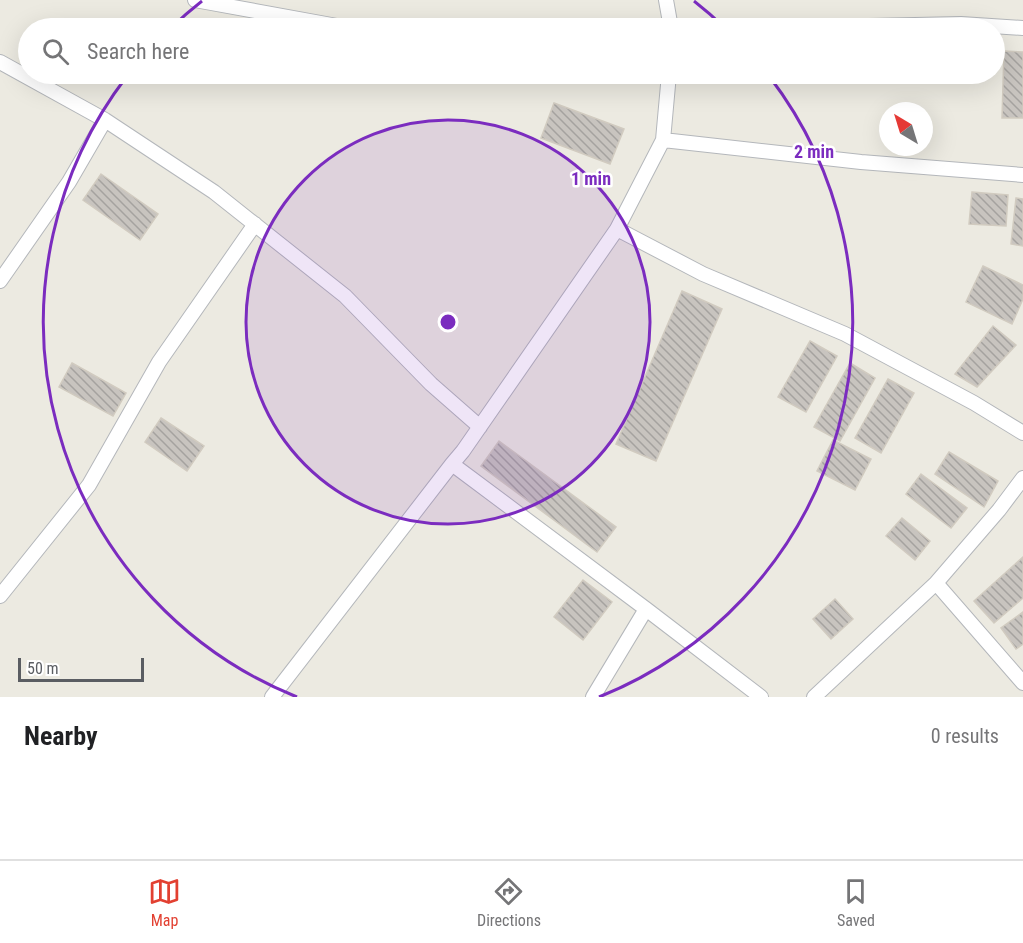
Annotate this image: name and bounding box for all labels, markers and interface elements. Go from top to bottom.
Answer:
search box [18,18,1005,84]
icon: search [39,35,72,68]
text: Search here [87,39,189,64]
north arrow [879,102,933,156]
text: 2 min [794,141,834,162]
text: 1 min [571,168,611,189]
centre of rings [438,312,458,332]
scale bar [18,655,144,682]
text: 50 m [27,659,59,678]
text: Nearby [24,721,98,751]
text: 0 results [931,724,999,748]
tab: Map [148,875,181,930]
tab: Directions [477,875,541,930]
tab: Saved [837,875,875,930]

